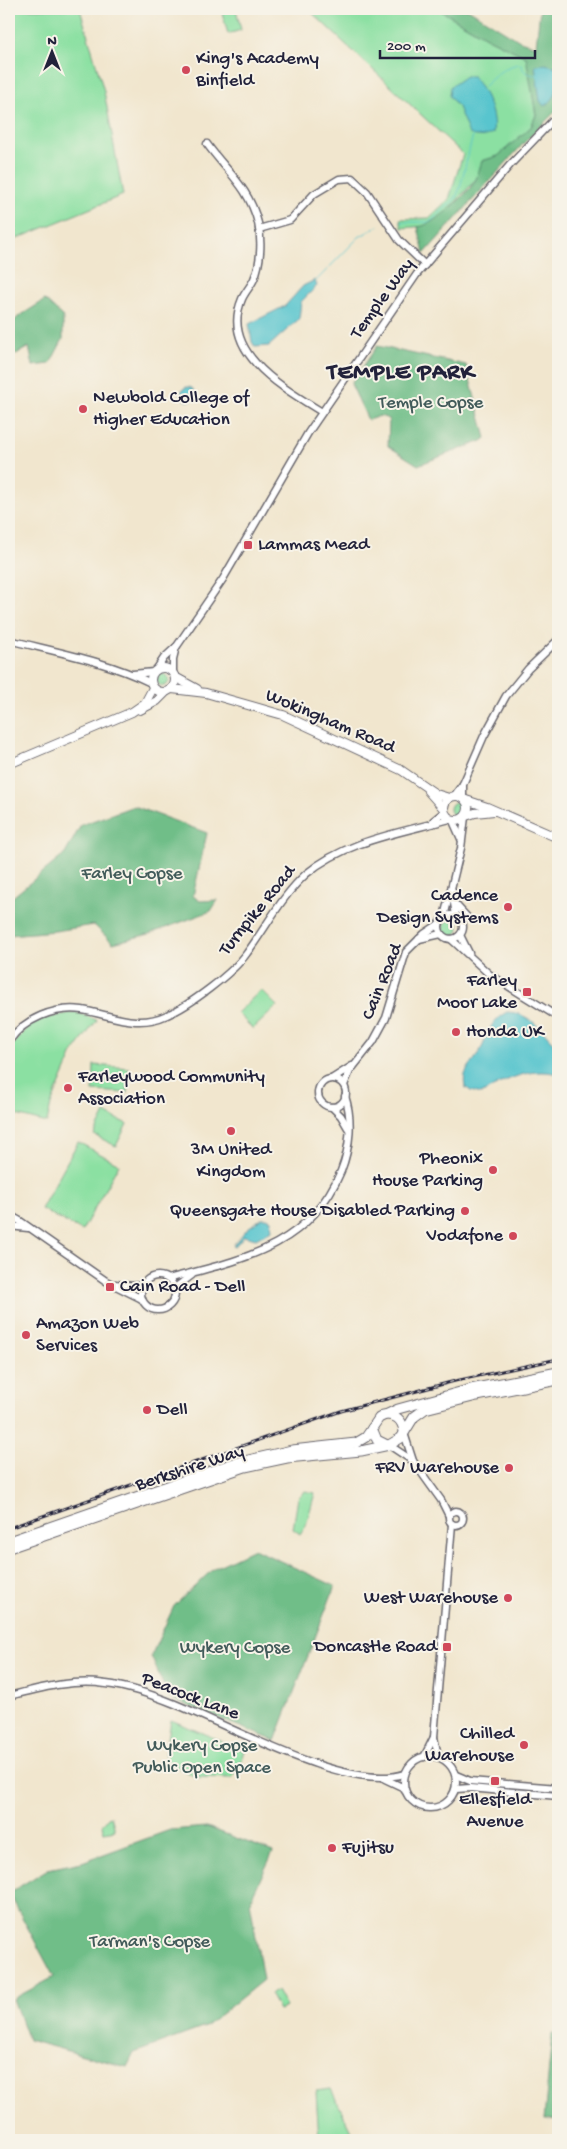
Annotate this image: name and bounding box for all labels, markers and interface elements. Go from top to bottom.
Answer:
north arrow [28,28,78,78]
scale bar [380,28,534,60]
text: N [47,33,57,50]
text: 200 m [387,38,426,56]
place label: King's Academy Binfield [195,48,319,93]
marker: King's Academy Binfield [180,64,192,76]
street label: Temple Way [345,253,420,345]
district label: TEMPLE PARK [325,359,477,388]
place label: Newbold College of Higher Education [93,387,251,432]
park label: Temple Copse [378,392,484,415]
marker: Newbold College of Higher Education [77,403,89,415]
place label: Lammas Mead [258,534,371,557]
marker: Lammas Mead [242,539,254,551]
street label: Wokingham Road [262,684,400,760]
street label: Turnpike Road [214,860,303,962]
park label: Farley Copse [80,863,183,886]
place label: Cadence Design Systems [375,885,499,930]
marker: Cadence Design Systems [502,901,514,913]
street label: Cain Road [357,939,409,1023]
place label: Farley Moor Lake [437,970,518,1015]
marker: Farley Moor Lake [521,986,533,998]
place label: Honda UK [466,1021,546,1044]
marker: Honda UK [450,1026,462,1038]
place label: Farleywood Community Association [77,1066,265,1111]
marker: Farleywood Community Association [62,1082,74,1094]
marker: 3M United Kingdom [225,1125,237,1137]
place label: 3M United Kingdom [190,1139,273,1184]
place label: Pheonix House Parking [372,1148,483,1193]
marker: Pheonix House Parking [487,1164,499,1176]
place label: Queensgate House Disabled Parking [169,1200,455,1223]
marker: Queensgate House Disabled Parking [459,1205,471,1217]
place label: Vodafone [425,1225,503,1248]
marker: Vodafone [507,1230,519,1242]
place label: Cain Road - Dell [120,1276,246,1299]
marker: Cain Road - Dell [104,1281,116,1293]
place label: Amazon Web Services [36,1313,139,1358]
marker: Amazon Web Services [20,1329,32,1341]
place label: Dell [155,1399,188,1422]
marker: Dell [141,1404,153,1416]
street label: Berkshire Way [132,1440,248,1498]
place label: FRV Warehouse [374,1457,499,1480]
marker: FRV Warehouse [503,1462,515,1474]
place label: West Warehouse [364,1587,498,1610]
marker: West Warehouse [502,1592,514,1604]
place label: Doncastle Road [312,1636,439,1659]
park label: Wykery Copse [180,1637,291,1660]
marker: Doncastle Road [441,1641,453,1653]
street label: Peacock Lane [137,1667,242,1726]
place label: Chilled Warehouse [425,1723,516,1768]
park label: Wykery Copse Public Open Space [132,1735,271,1780]
marker: Chilled Warehouse [518,1739,530,1751]
marker: Ellesfield Avenue [489,1775,501,1787]
place label: Ellesfield Avenue [459,1789,533,1834]
place label: Fujitsu [341,1837,394,1860]
marker: Fujitsu [326,1842,338,1854]
park label: Tarman's Copse [89,1931,210,1954]

